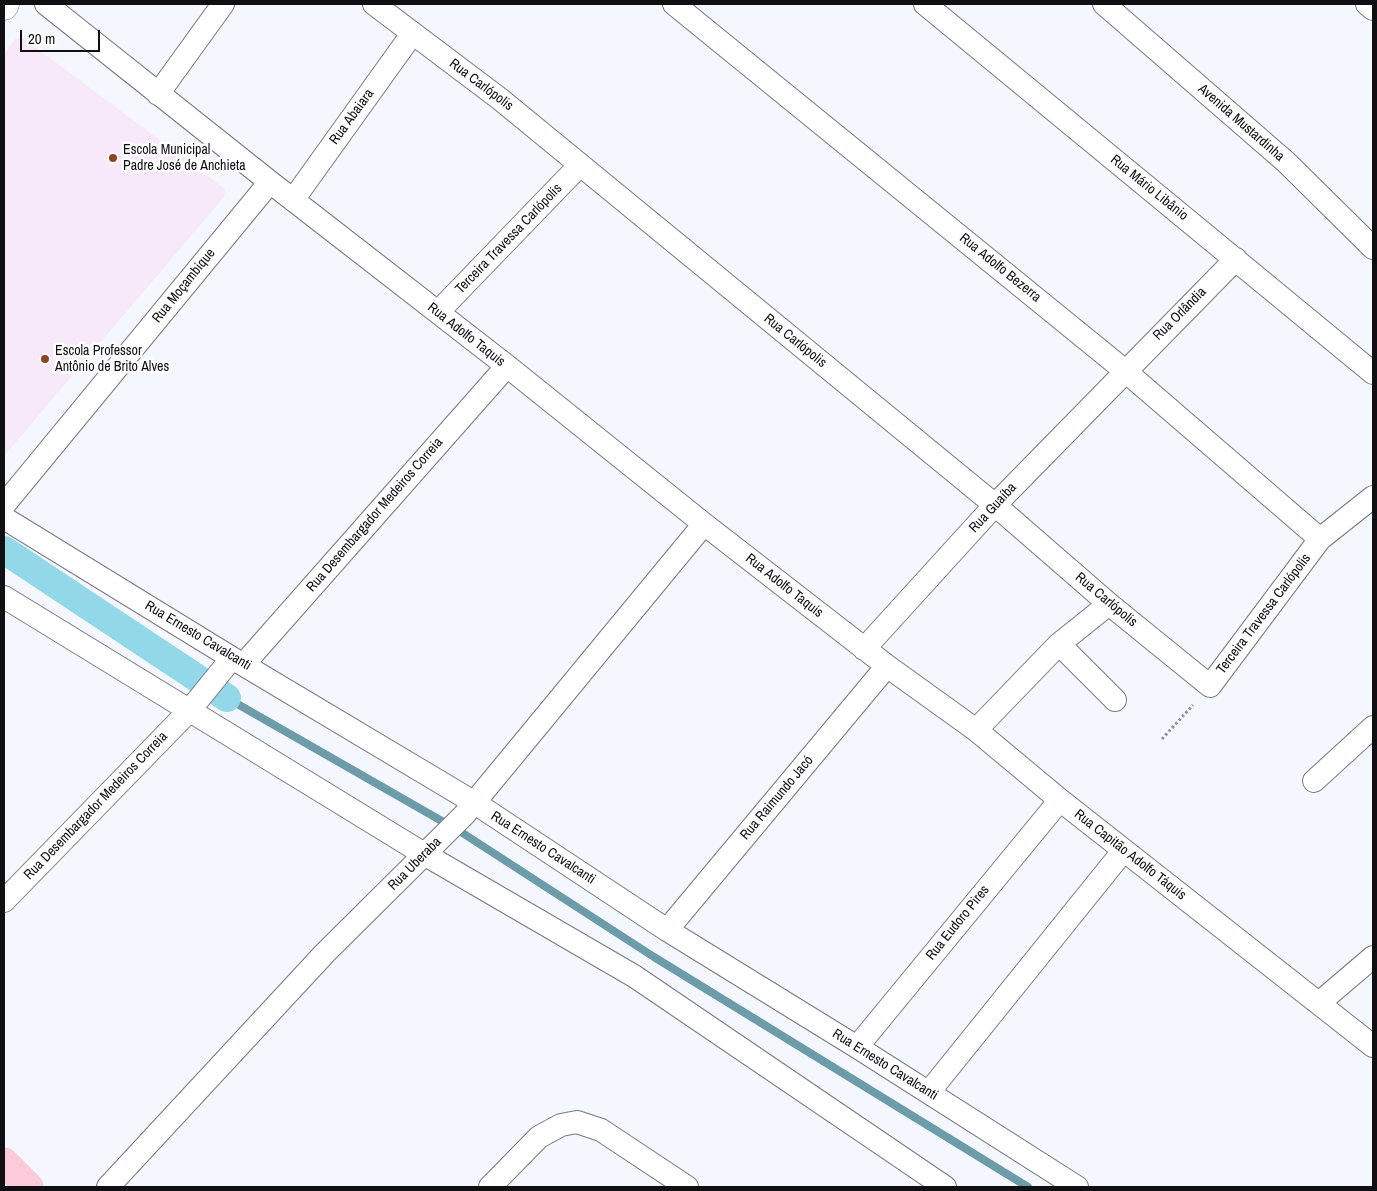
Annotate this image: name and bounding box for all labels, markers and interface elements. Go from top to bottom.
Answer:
scale bar [22,20,102,52]
text: 20 m [28,28,55,49]
street label: Rua Carlópolis [446,55,516,115]
street label: Avenida Mustardinha [1194,81,1288,165]
street label: Rua Abaiara [326,86,378,148]
place label: Escola Municipal Padre José de Anchieta [123,142,246,174]
marker: Escola Municipal Padre José de Anchieta [107,152,119,164]
street label: Rua Mário Libânio [1107,152,1191,224]
street label: Terceira Travessa Carlópolis [452,181,566,297]
street label: Rua Adolfo Bezerra [956,230,1044,306]
street label: Rua Moçambique [149,246,219,326]
street label: Rua Orlândia [1150,284,1210,344]
street label: Rua Adolfo Taquis [424,299,508,371]
street label: Rua Carlópolis [760,311,830,371]
place label: Escola Professor Antônio de Brito Alves [55,343,169,376]
marker: Escola Professor Antônio de Brito Alves [39,353,51,365]
street label: Rua Desembargador Medeiros Correia [303,434,447,596]
street label: Rua Guaíba [966,480,1020,536]
street label: Rua Adolfo Taquis [742,550,826,622]
street label: Terceira Travessa Carlópolis [1213,551,1315,677]
street label: Rua Carlópolis [1072,569,1140,631]
street label: Rua Ernesto Cavalcanti [142,598,254,674]
street label: Rua Desembargador Medeiros Correia [21,729,171,883]
street label: Rua Raimundo Jacó [737,753,817,843]
street label: Rua Capitão Adolfo Táquis [1071,806,1189,904]
street label: Rua Ernesto Cavalcanti [488,808,598,888]
street label: Rua Uberaba [385,834,445,894]
street label: Rua Eudoro Pires [923,882,993,964]
street label: Rua Ernesto Cavalcanti [829,1026,941,1104]

